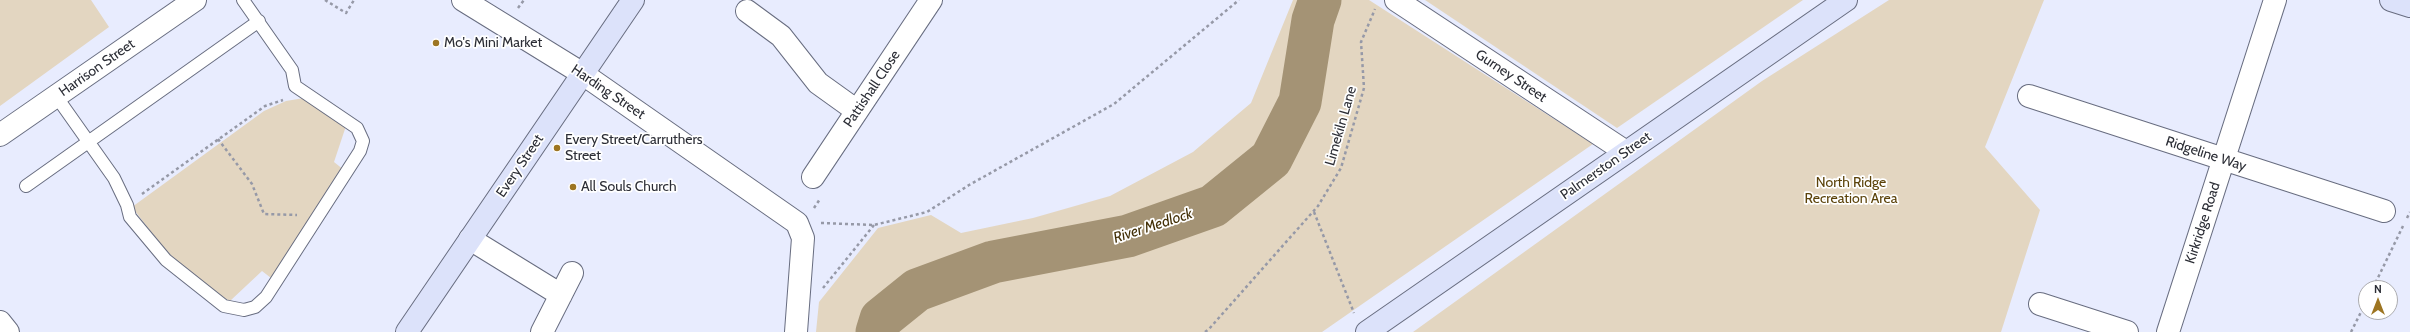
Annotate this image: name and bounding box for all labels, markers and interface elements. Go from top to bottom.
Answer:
place label: Mo's Mini Market [444,35,542,51]
street label: Harrison Street [56,36,138,100]
marker: Mo's Mini Market [431,38,441,48]
street label: Gurney Street [1472,46,1550,106]
street label: Pattishall Close [840,47,904,131]
street label: Harding Street [568,61,648,123]
street label: Limekiln Lane [1322,84,1360,168]
street label: Palmerston Street [1557,128,1655,204]
street label: Every Street [493,131,547,201]
place label: Every Street/Carruthers Street [565,132,703,164]
street label: Ridgeline Way [2164,133,2248,175]
marker: Every Street/Carruthers Street [552,143,562,153]
park label: North Ridge Recreation Area [1805,175,1897,208]
place label: All Souls Church [581,179,676,195]
street label: Kirkridge Road [2182,180,2224,266]
marker: All Souls Church [568,182,578,192]
water label: River Medlock [1111,205,1195,247]
north arrow [2358,280,2398,320]
text: N [2374,282,2382,296]

